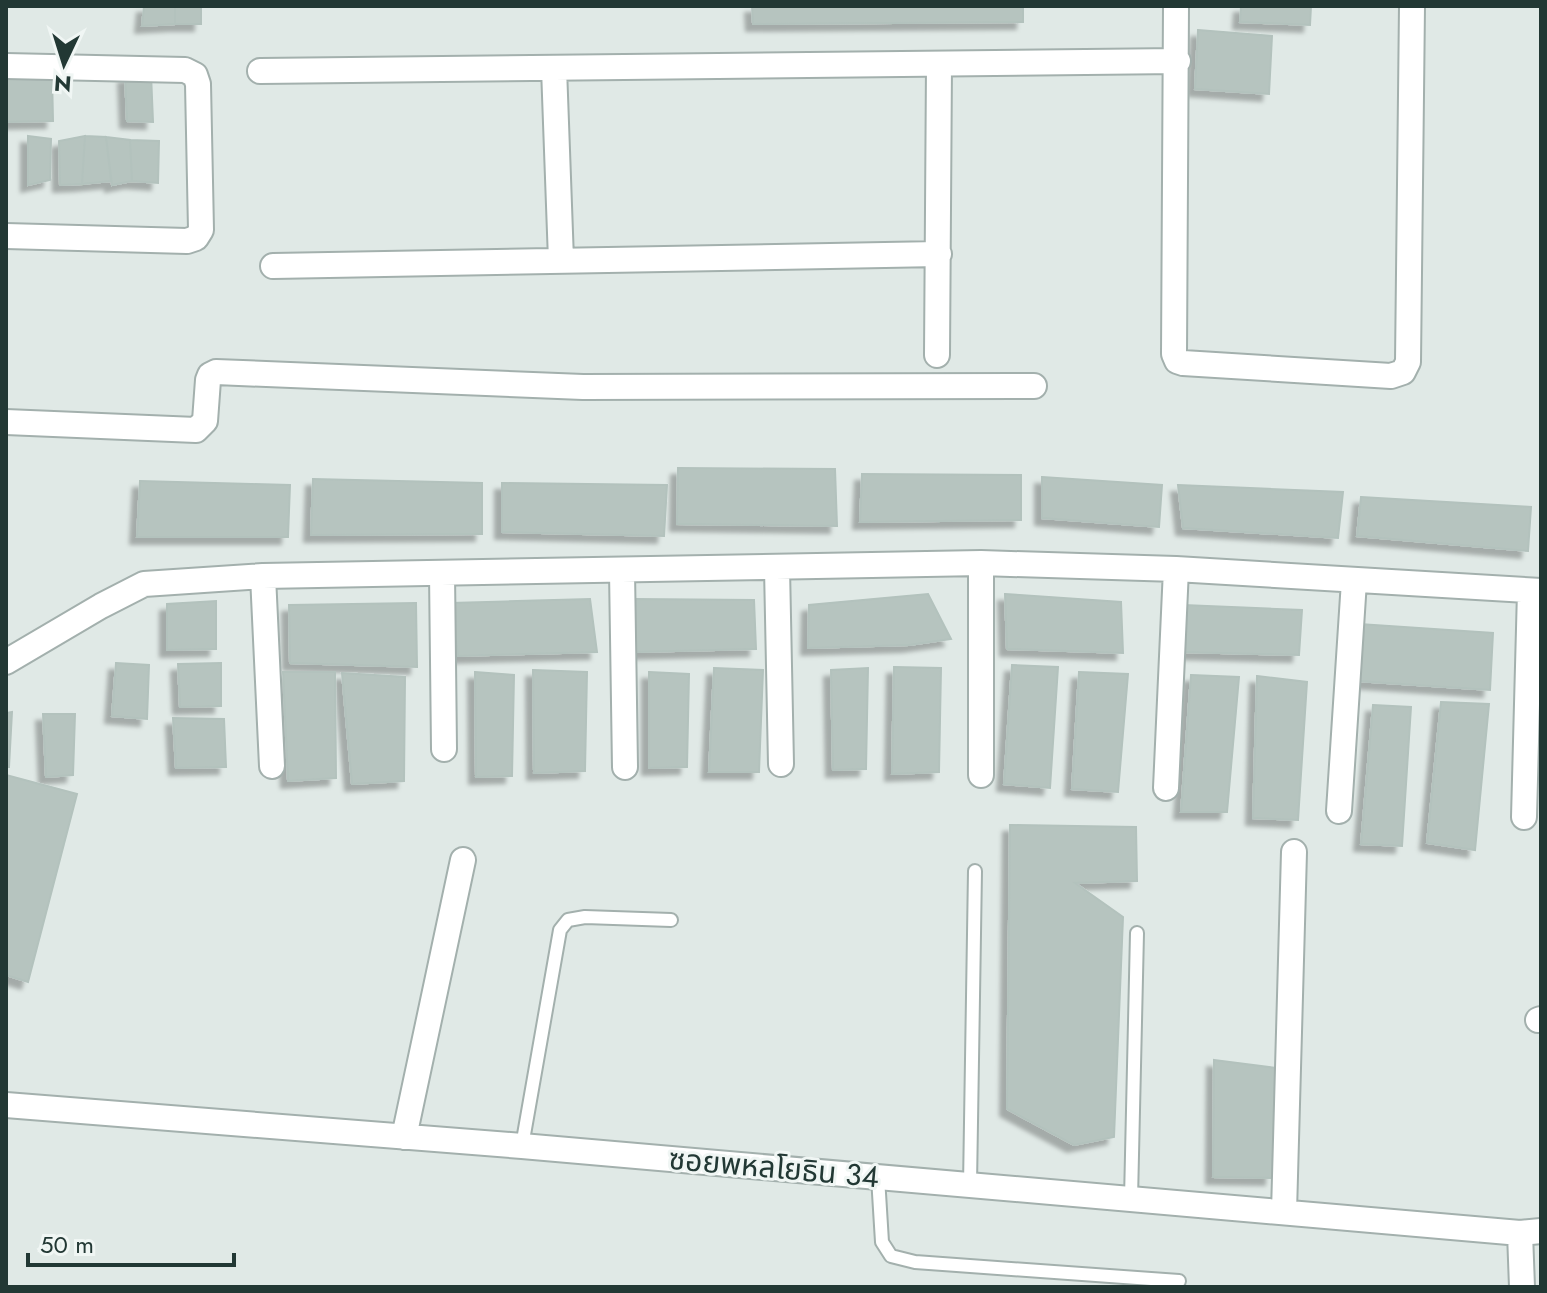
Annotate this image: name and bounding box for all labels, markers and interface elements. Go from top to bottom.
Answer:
north arrow [24,24,104,104]
text: N [53,67,72,101]
street label: ซอยพหลโยธิน 34 [667,1137,881,1198]
scale bar [28,1217,234,1267]
text: 50 m [40,1227,94,1262]

